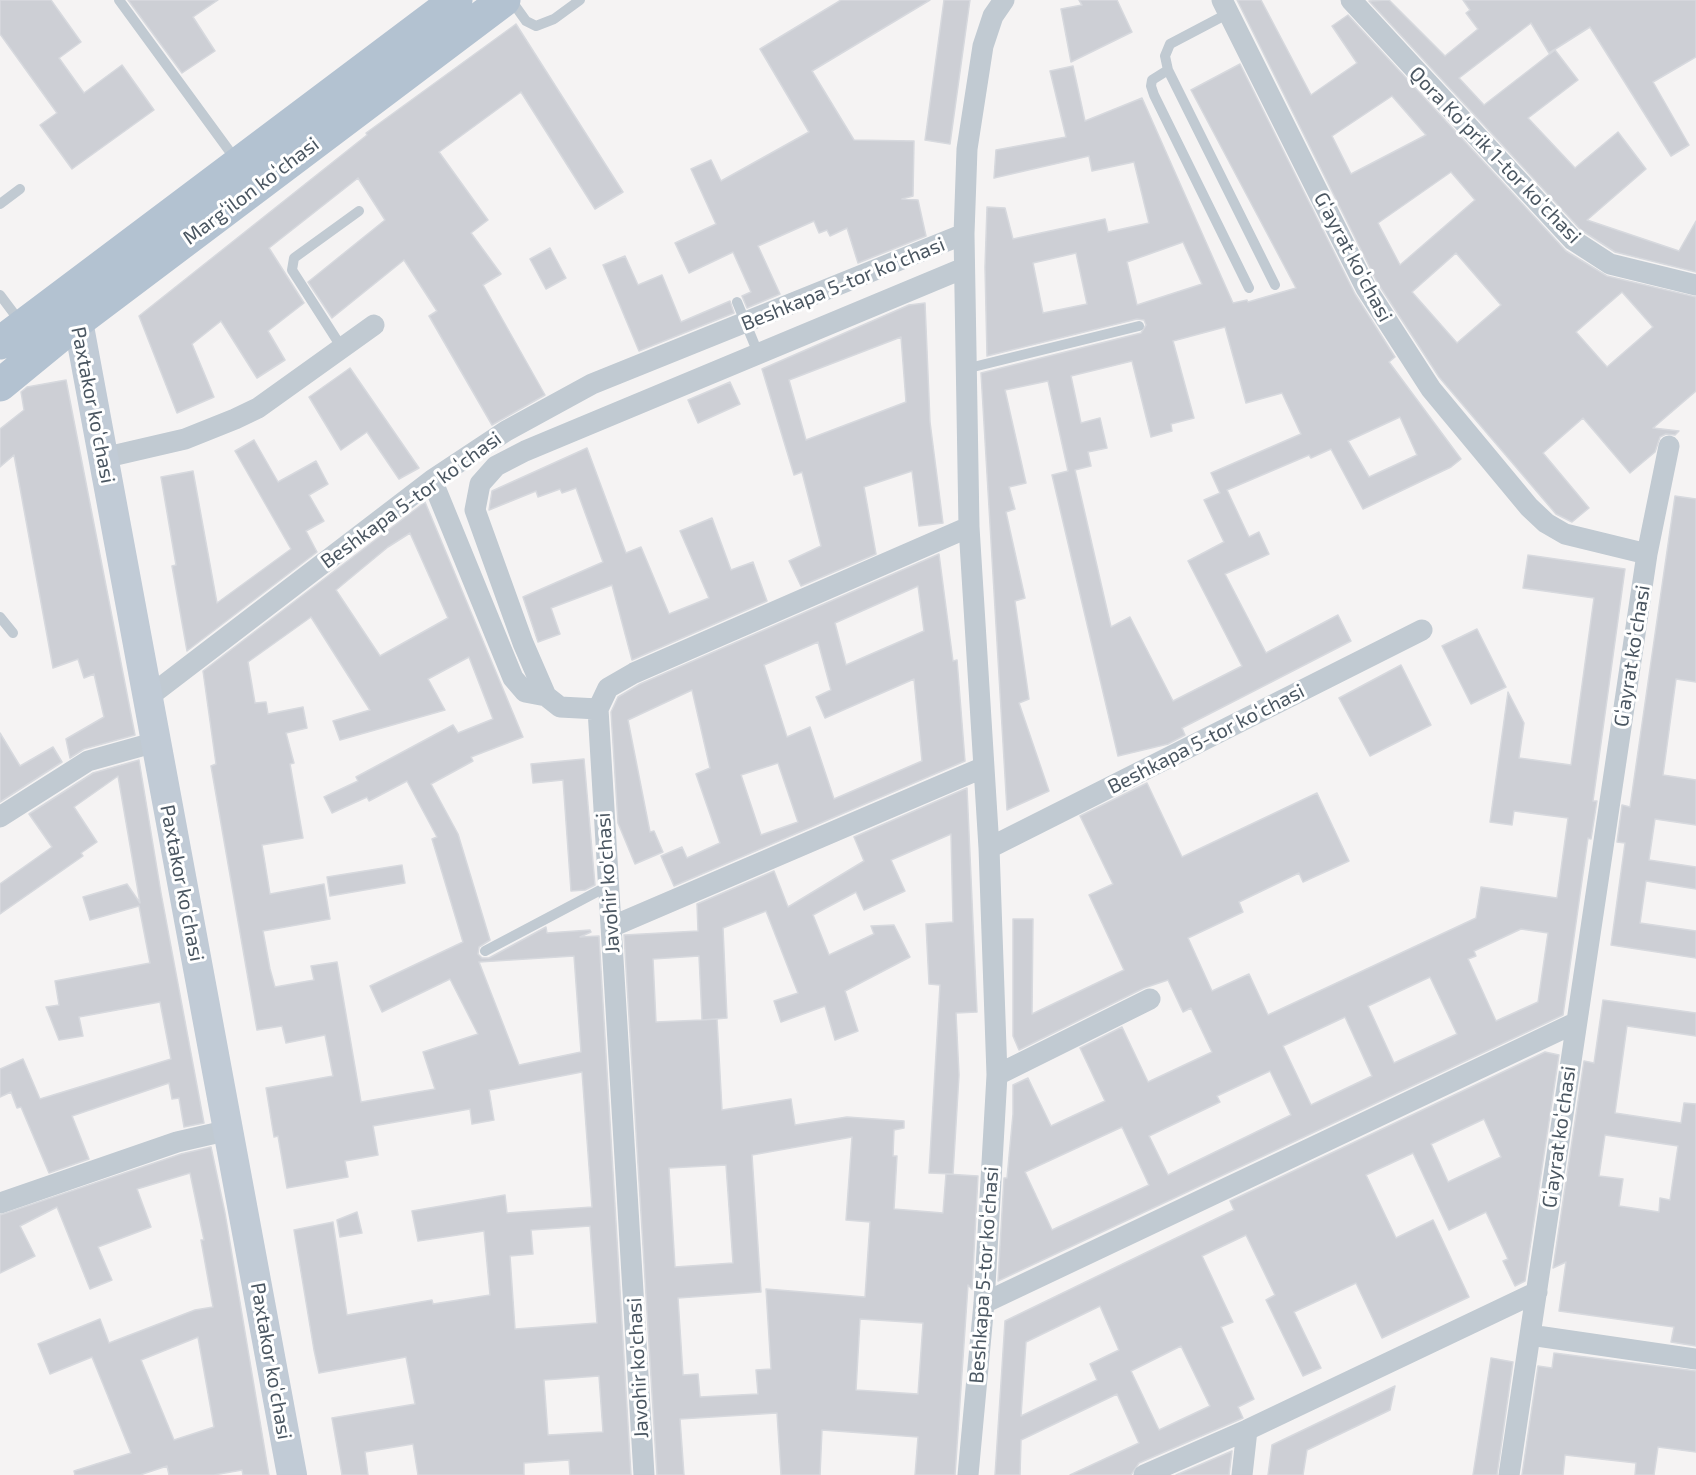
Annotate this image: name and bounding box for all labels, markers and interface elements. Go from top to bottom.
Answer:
street label: Qora Koʻprik 1-tor koʻchasi [1404,62,1586,248]
street label: Margʻilon koʻchasi [178,132,324,250]
street label: Gʻayrat koʻchasi [1309,188,1397,326]
street label: Beshkapa 5-tor koʻchasi [738,232,948,336]
street label: Paxtakor koʻchasi [66,325,120,485]
street label: Beshkapa 5-tor koʻchasi [316,426,506,574]
street label: Gʻayrat koʻchasi [1609,583,1655,729]
street label: Beshkapa 5-tor koʻchasi [1104,679,1308,799]
street label: Paxtakor koʻchasi [155,803,209,963]
street label: Javohir ko'chasi [591,812,625,954]
street label: Gʻayrat koʻchasi [1537,1064,1581,1210]
street label: Beshkapa 5-tor koʻchasi [964,1166,1004,1384]
street label: Paxtakor koʻchasi [245,1281,297,1441]
street label: Javohir ko'chasi [622,1297,654,1439]

